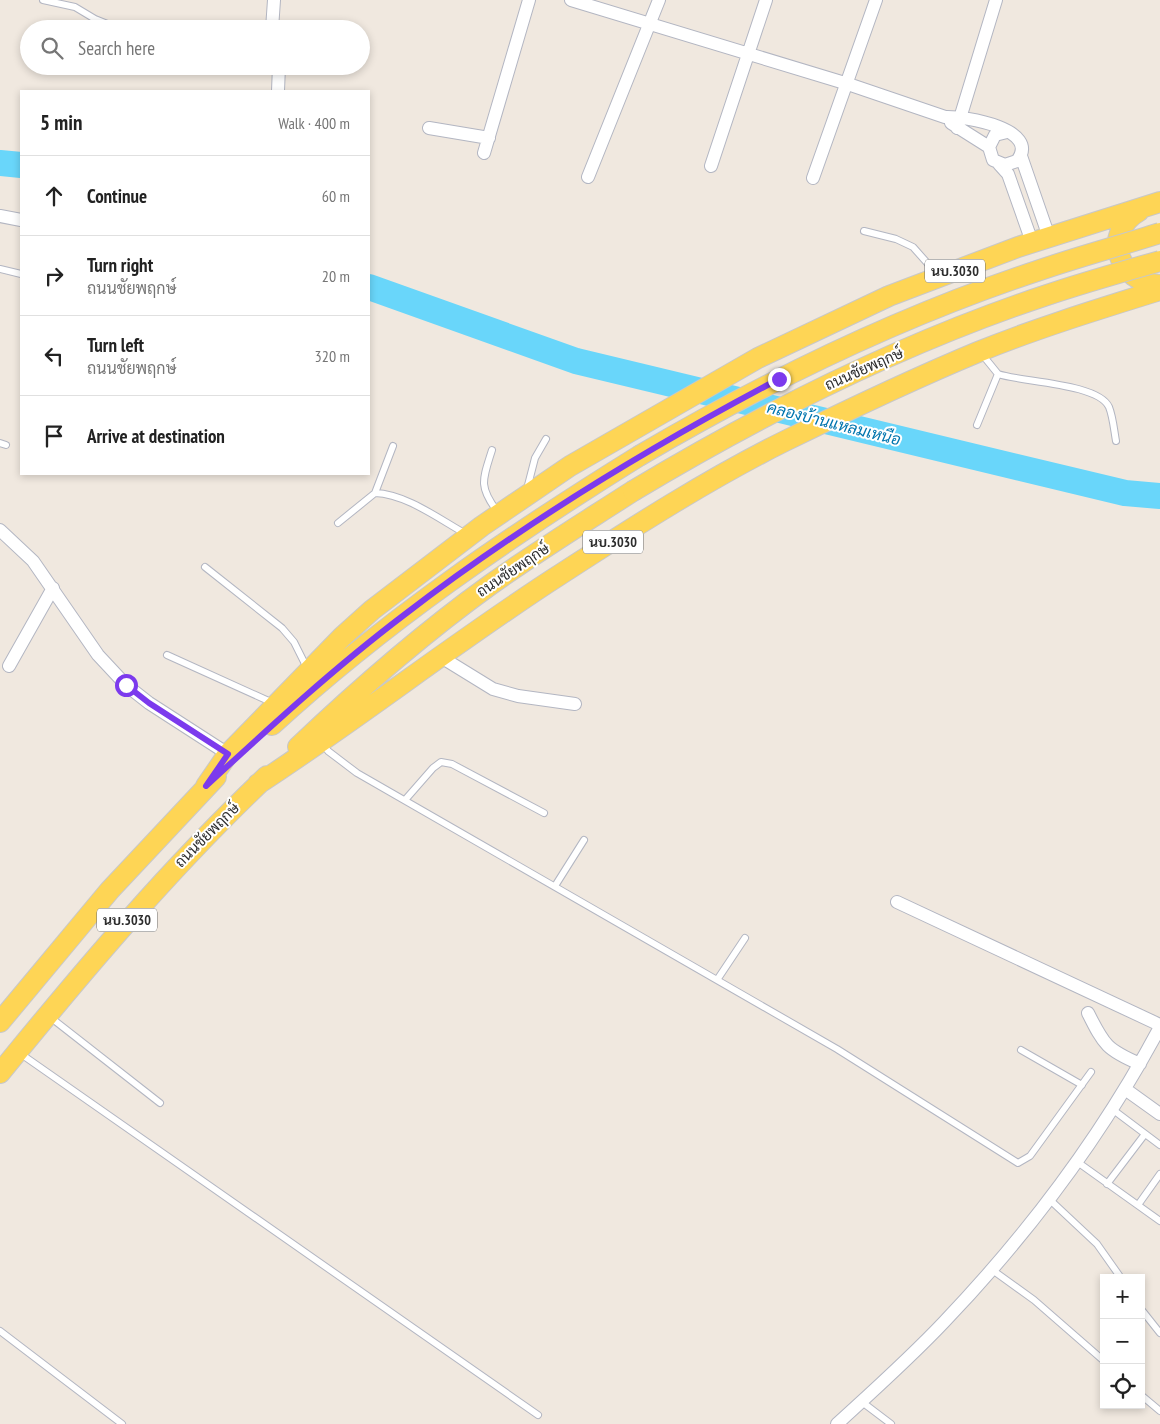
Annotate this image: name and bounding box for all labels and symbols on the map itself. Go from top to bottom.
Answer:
road number: นบ.3030 [925,260,985,282]
street label: ถนนชัยพฤกษ์ [822,342,907,394]
route end [768,368,791,391]
water label: คลองบ้านแหลมเหนือ [765,396,903,449]
road number: นบ.3030 [583,530,643,554]
street label: ถนนชัยพฤกษ์ [473,538,553,601]
route start [115,674,138,697]
street label: ถนนชัยพฤกษ์ [170,798,244,871]
road number: นบ.3030 [97,908,157,932]

